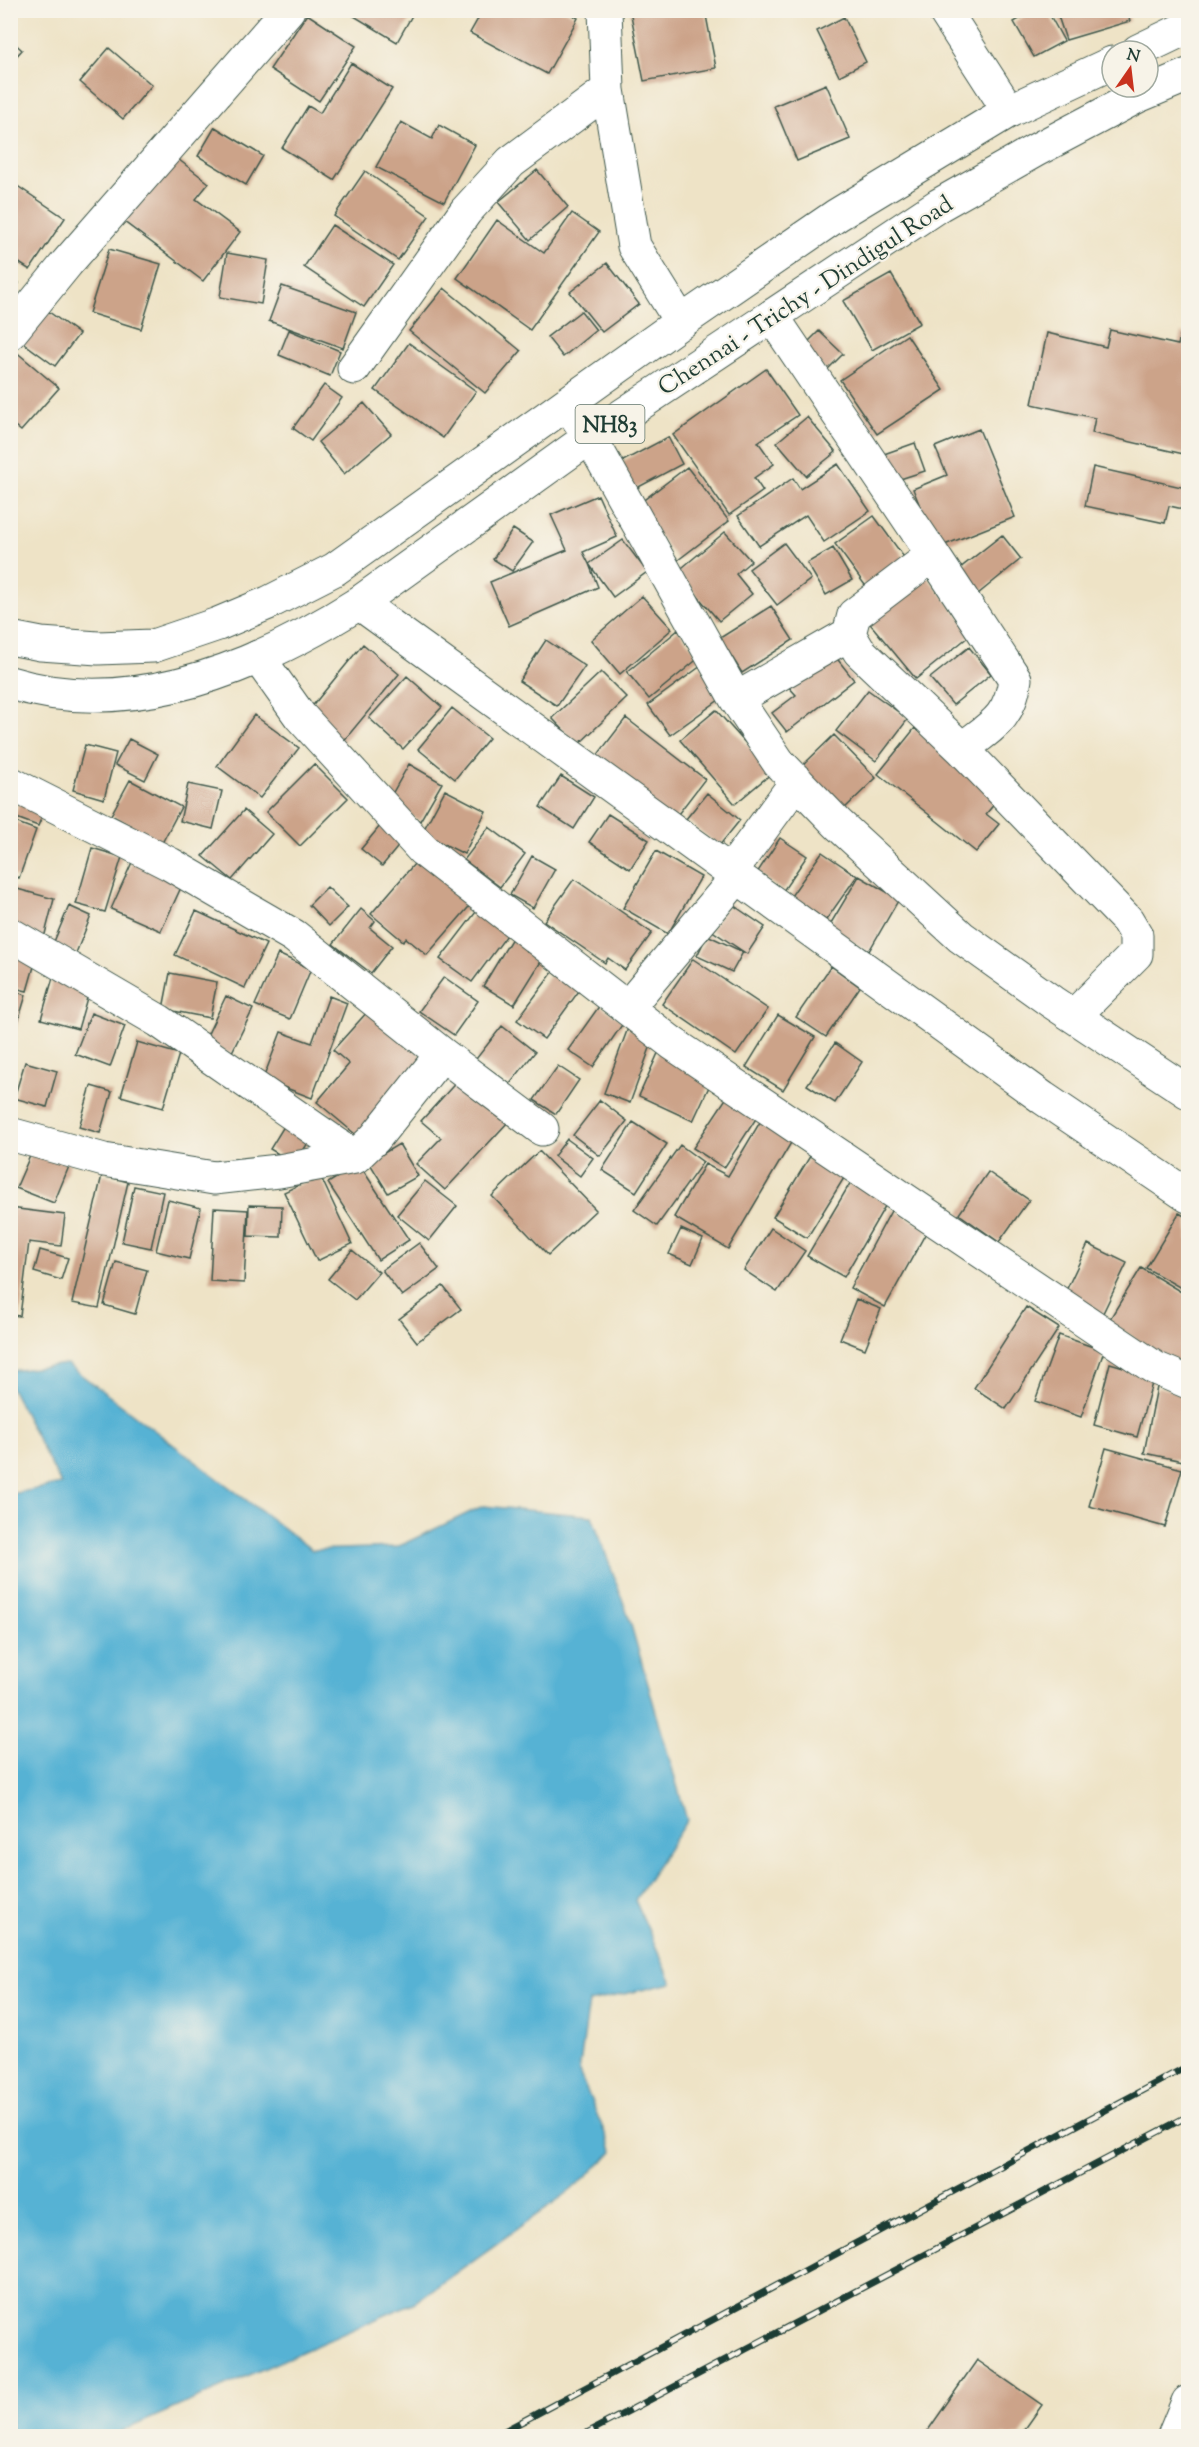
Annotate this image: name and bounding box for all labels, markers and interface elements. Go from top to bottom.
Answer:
north arrow [1100,39,1160,99]
text: N [1124,44,1142,70]
street label: Chennai - Trichy - Dindigul Road [652,188,961,405]
road number: NH83 [576,405,644,443]

